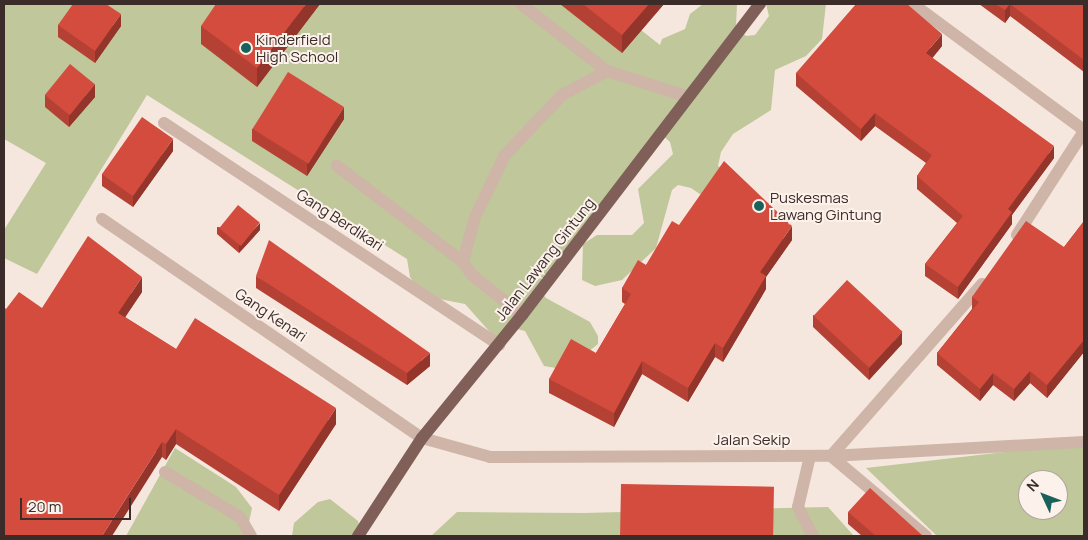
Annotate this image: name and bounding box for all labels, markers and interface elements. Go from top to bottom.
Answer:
place label: Kinderfield High School [256,30,338,65]
marker: Kinderfield High School [240,42,252,54]
street label: Gang Berdikari [293,185,387,255]
place label: Puskesmas Lawang Gintung [770,188,882,223]
street label: Jalan Lawang Gintung [492,194,598,324]
marker: Puskesmas Lawang Gintung [752,199,766,213]
street label: Gang Kenari [232,284,310,346]
street label: Jalan Sekip [714,431,790,449]
north arrow [1018,470,1068,520]
text: N [1022,475,1043,495]
scale bar [22,488,134,520]
text: 20 m [28,496,61,517]

